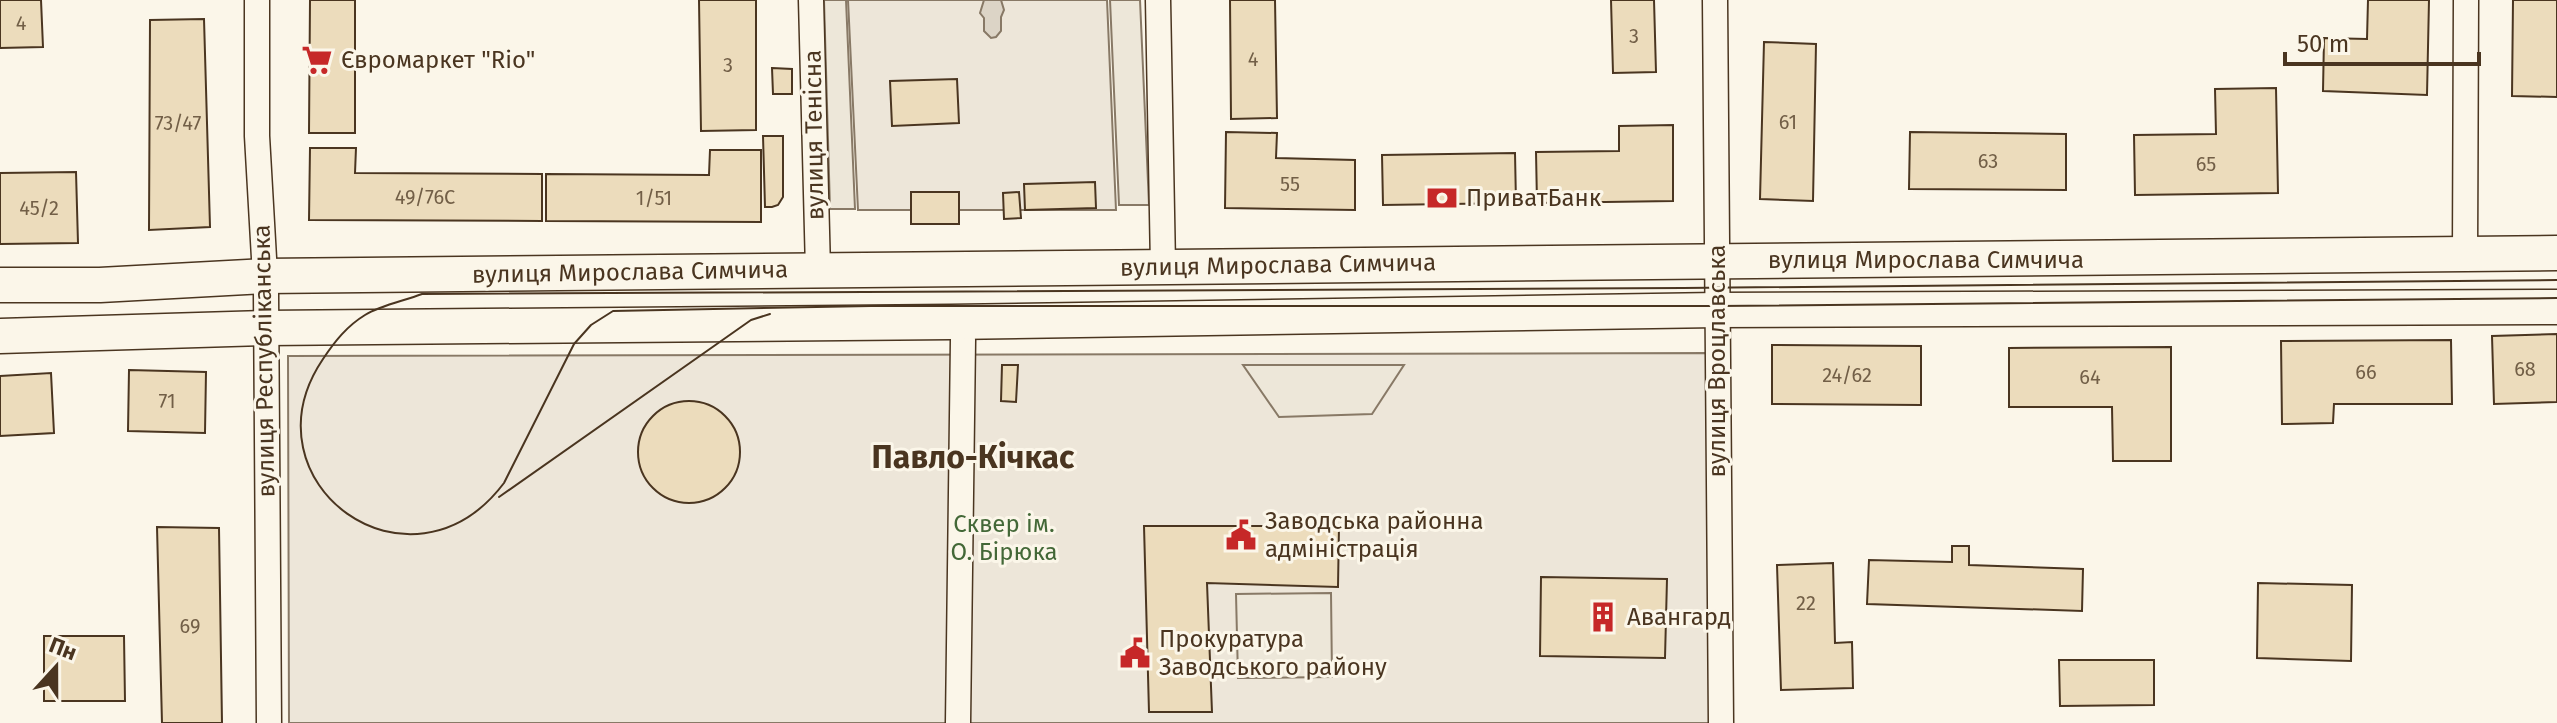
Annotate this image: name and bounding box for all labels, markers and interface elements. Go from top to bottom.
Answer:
house number: 4 [16,11,27,35]
scale bar [2285,16,2479,66]
house number: 3 [1629,24,1639,48]
text: 50 m [2297,30,2349,58]
supermarket icon: Євромаркет "Rio" [300,43,334,77]
place label: Євромаркет "Rio" [341,46,535,74]
house number: 4 [1248,47,1259,71]
street label: вулиця Тенісна [799,50,829,220]
house number: 3 [723,53,733,77]
house number: 61 [1779,110,1797,134]
house number: 73/47 [155,111,201,135]
house number: 63 [1978,149,1998,173]
house number: 65 [2196,152,2216,176]
house number: 55 [1280,172,1300,196]
bank icon: ПриватБанк [1425,181,1459,215]
place label: ПриватБанк [1466,184,1602,212]
house number: 49/76C [395,185,455,209]
house number: 1/51 [636,186,672,210]
house number: 45/2 [19,196,59,220]
street label: вулиця Республіканська [248,224,280,498]
street label: вулиця Вроцлавська [1703,244,1731,478]
street label: вулиця Мирослава Симчича [1768,246,2084,274]
street label: вулиця Мирослава Симчича [1120,248,1436,282]
street label: вулиця Мирослава Симчича [472,255,788,289]
house number: 68 [2514,357,2536,381]
house number: 66 [2355,360,2377,384]
house number: 24/62 [1822,363,1872,387]
house number: 64 [2079,365,2101,389]
house number: 71 [158,389,176,413]
district label: Павло-Кічкас [872,438,1075,476]
place label: Заводська районна адміністрація [1265,507,1484,563]
park label: Сквер ім. О. Бірюка [950,510,1058,566]
public building icon: Заводська районна адміністрація [1224,518,1258,552]
house number: 22 [1796,591,1816,615]
building icon: Авангард [1586,600,1620,634]
place label: Авангард [1627,603,1731,631]
house number: 69 [180,614,200,638]
place label: Прокуратура Заводського району [1159,625,1387,681]
north arrow [16,627,96,707]
text: Пн [45,631,81,666]
public building icon: Прокуратура Заводського району [1118,636,1152,670]

